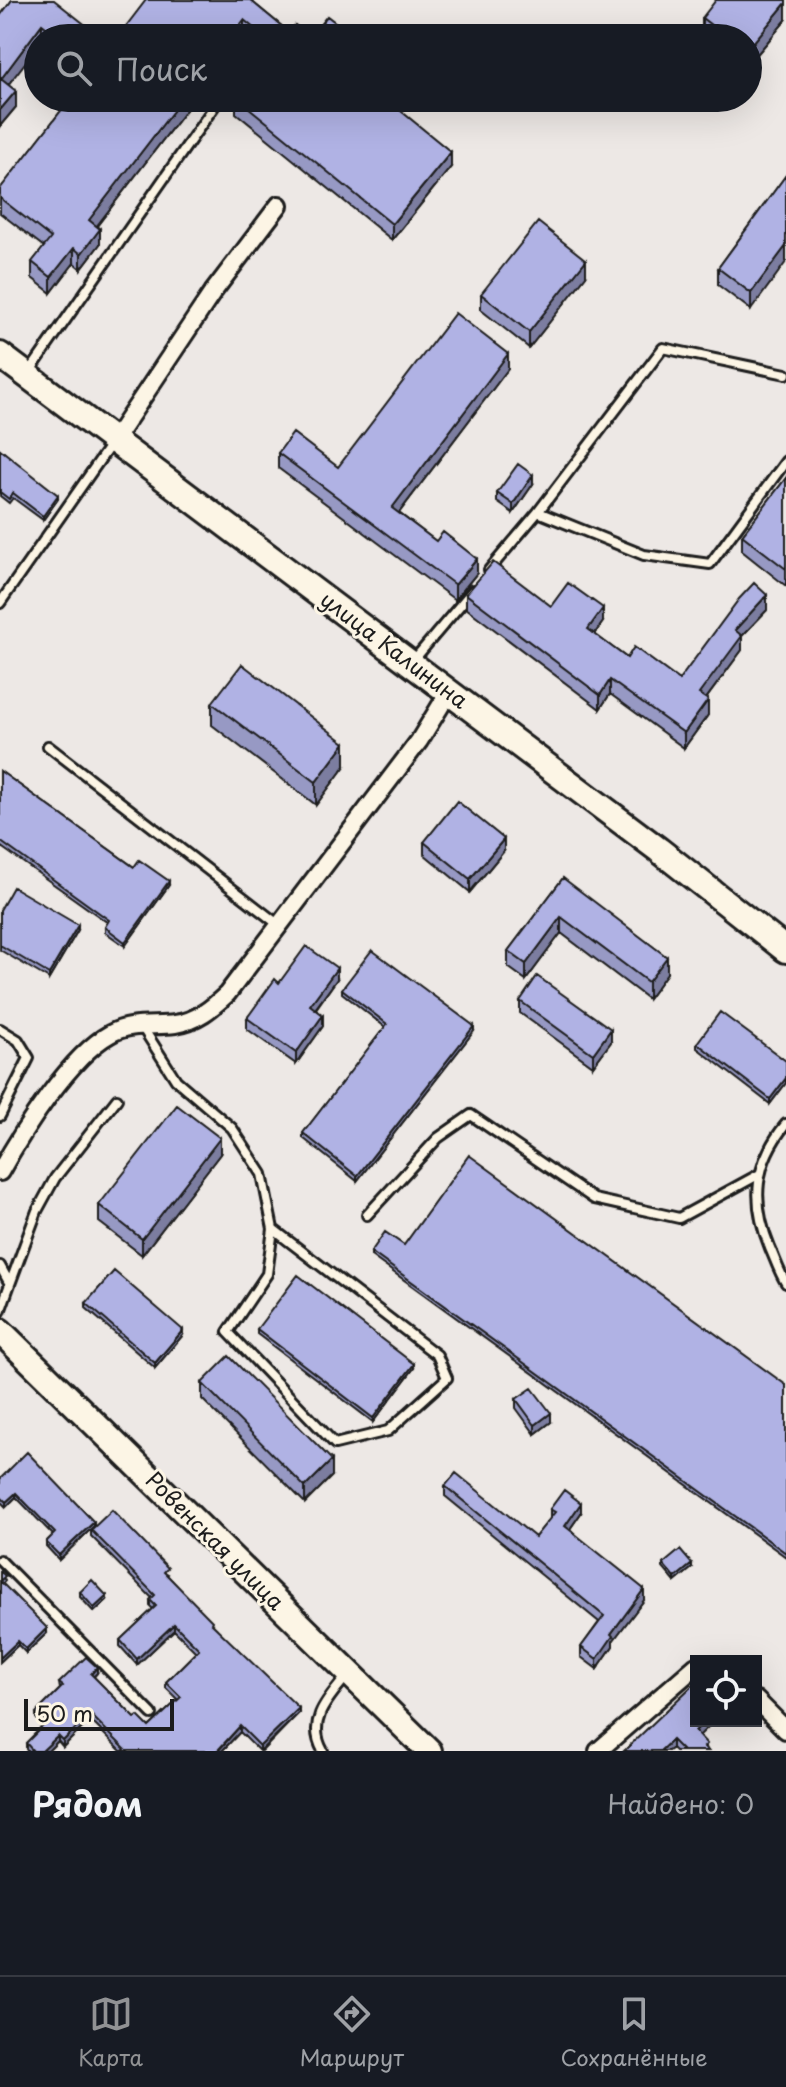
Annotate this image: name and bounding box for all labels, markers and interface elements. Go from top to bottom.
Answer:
search box [24,24,762,112]
icon: search [52,46,96,90]
text: Поиск [116,46,207,91]
street label: улица Калинина [314,582,476,716]
street label: Ровенская улица [139,1463,293,1617]
map controls [690,1655,762,1727]
button: locate [690,1655,762,1727]
scale bar [24,1695,174,1731]
text: 50 m [36,1696,93,1729]
text: Рядом [32,1777,143,1829]
text: Найдено: 0 [608,1784,754,1823]
tab: Карта [78,1992,143,2073]
tab: Маршрут [300,1992,404,2073]
tab: Сохранённые [561,1992,708,2073]

